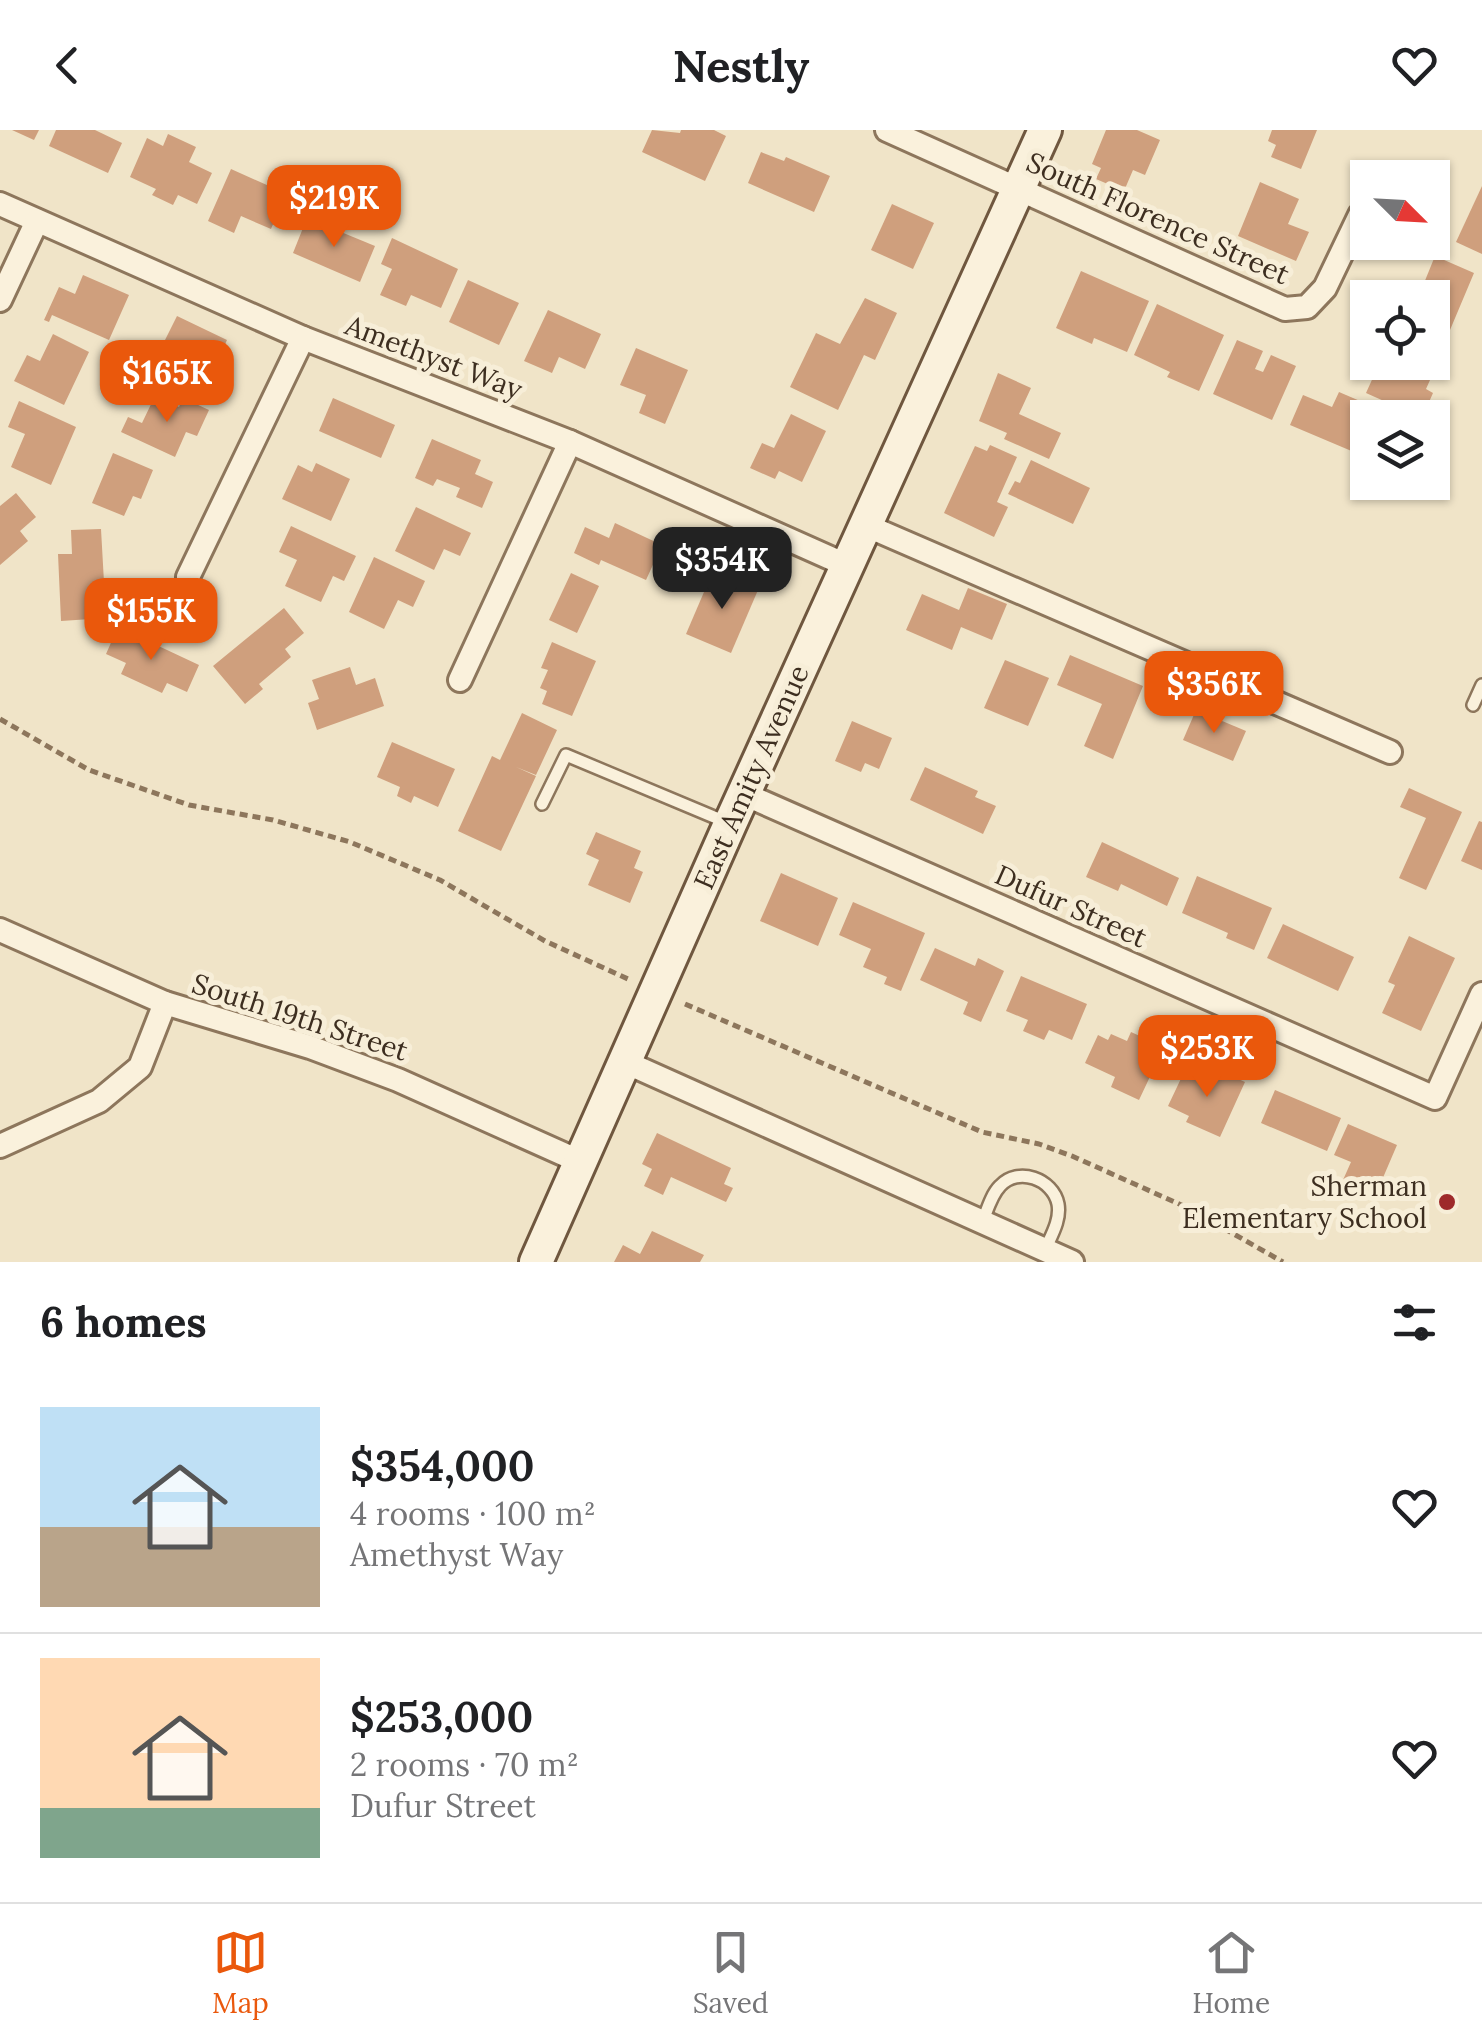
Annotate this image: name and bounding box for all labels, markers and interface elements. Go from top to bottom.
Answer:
text: Nestly [673,37,809,94]
icon: back [40,38,95,93]
icon: heart [1387,38,1442,93]
street label: South Florence Street [1021,144,1295,292]
north arrow [1350,160,1450,260]
map controls [1350,160,1450,500]
pin: $219K [264,165,404,250]
text: $219K [289,177,379,218]
button: locate [1350,280,1450,380]
street label: Amethyst Way [340,306,528,407]
pin: $165K [97,340,237,425]
text: $165K [122,352,212,393]
button: layers [1350,400,1450,500]
pin: $354K [652,527,792,612]
text: $354K [675,539,769,580]
pin: $155K [81,578,221,663]
text: $155K [106,590,196,631]
pin: $356K [1144,651,1284,736]
street label: East Amity Avenue [685,659,817,895]
text: $356K [1166,663,1262,704]
street label: Dufur Street [989,856,1153,956]
street label: South 19th Street [188,965,413,1069]
pin: $253K [1137,1015,1277,1100]
text: $253K [1160,1027,1254,1068]
place label: Sherman Elementary School [1182,1168,1427,1236]
marker: Sherman Elementary School [1436,1191,1458,1213]
text: 6 homes [40,1295,207,1349]
icon: filters [1387,1295,1442,1350]
text: $354,000 [350,1439,534,1493]
icon: home [120,1447,240,1567]
icon: heart [1387,1480,1442,1535]
text: 4 rooms · 100 m² [350,1493,596,1534]
text: Amethyst Way [350,1534,563,1575]
text: $253,000 [350,1690,533,1744]
icon: home [120,1698,240,1818]
icon: heart [1387,1731,1442,1786]
text: 2 rooms · 70 m² [350,1744,579,1785]
text: Dufur Street [350,1785,536,1826]
tab: Map [212,1925,269,2021]
tab: Saved [693,1925,768,2021]
tab: Home [1192,1925,1270,2021]

